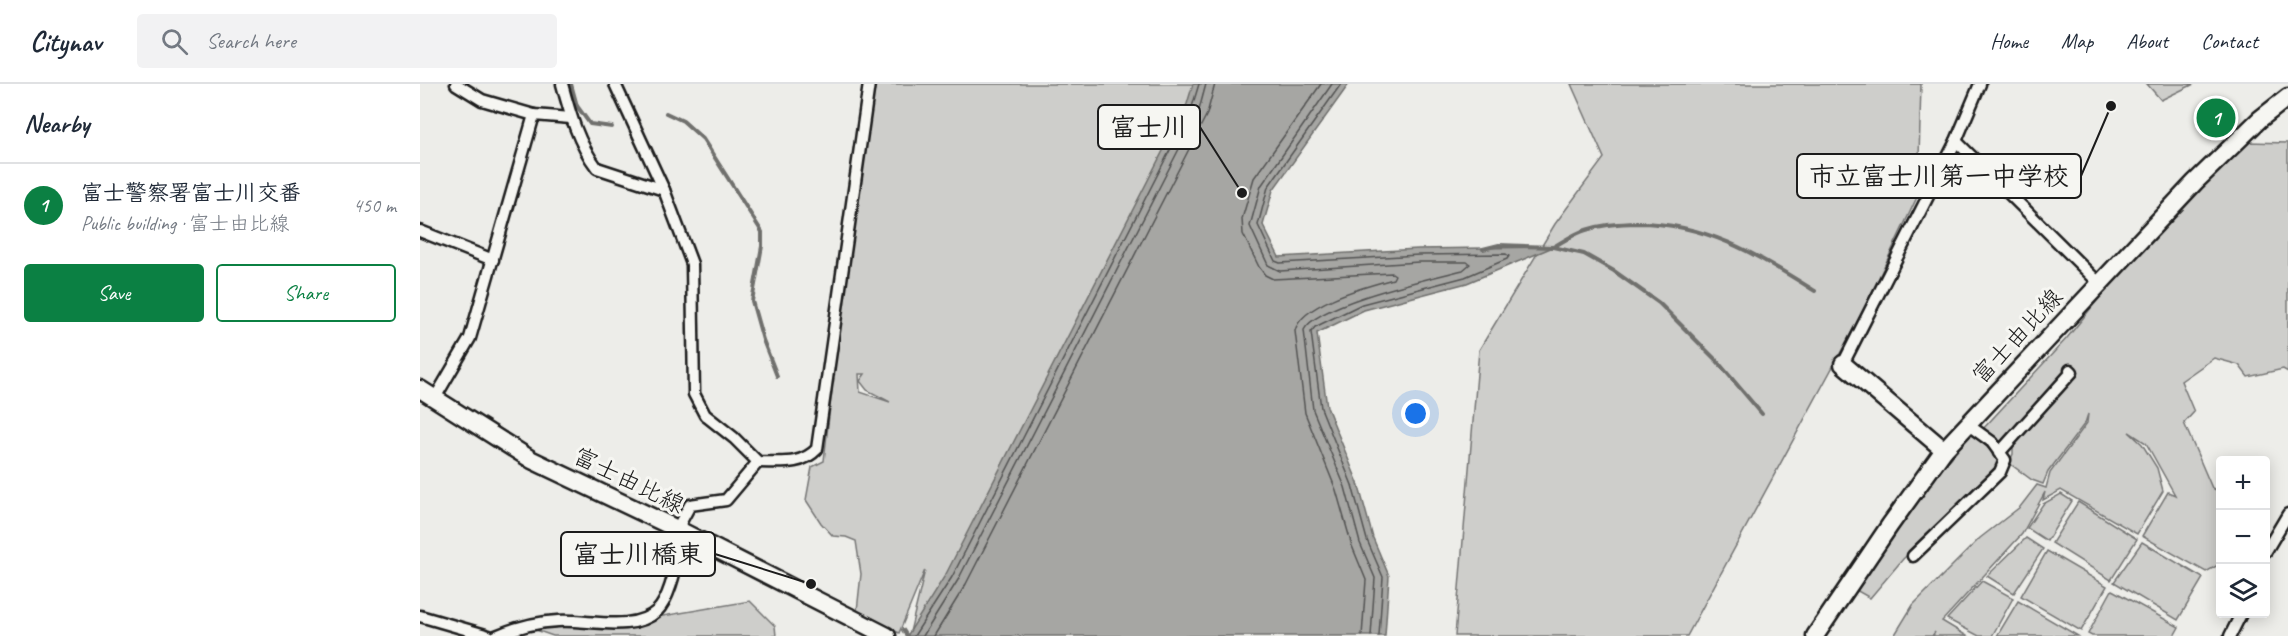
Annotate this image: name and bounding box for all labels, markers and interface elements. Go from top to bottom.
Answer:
search box [137,14,557,68]
text: Citynav [30,24,101,59]
icon: search [158,25,191,58]
text: Search here [206,27,296,55]
text: Home [1990,28,2028,54]
text: Map [2061,28,2093,54]
text: About [2126,28,2168,54]
text: Contact [2201,28,2258,54]
pin: 1 [2196,96,2236,141]
callout: 富士川 [1098,105,1200,149]
text: Nearby [24,107,89,140]
text: 富士川 [1110,111,1188,144]
callout: 市立富士川第一中学校 [1797,154,2081,198]
text: 市立富士川第一中学校 [1809,160,2069,193]
text: 富士警察署富士川交番 [81,179,301,207]
text: 1 [39,193,48,218]
text: 450 m [353,193,396,218]
text: Public building · 富士由比線 [81,211,289,236]
button: Save [24,264,204,322]
button: Share [216,264,396,322]
street label: 富士由比線 [1965,282,2069,390]
your location [1401,399,1430,428]
street label: 富士由比線 [568,440,690,520]
map controls [2216,456,2270,618]
button: + [2216,456,2270,510]
button: − [2216,510,2270,564]
callout: 富士川橋東 [561,532,715,576]
text: 富士川橋東 [573,538,703,571]
button: layers [2216,564,2270,618]

